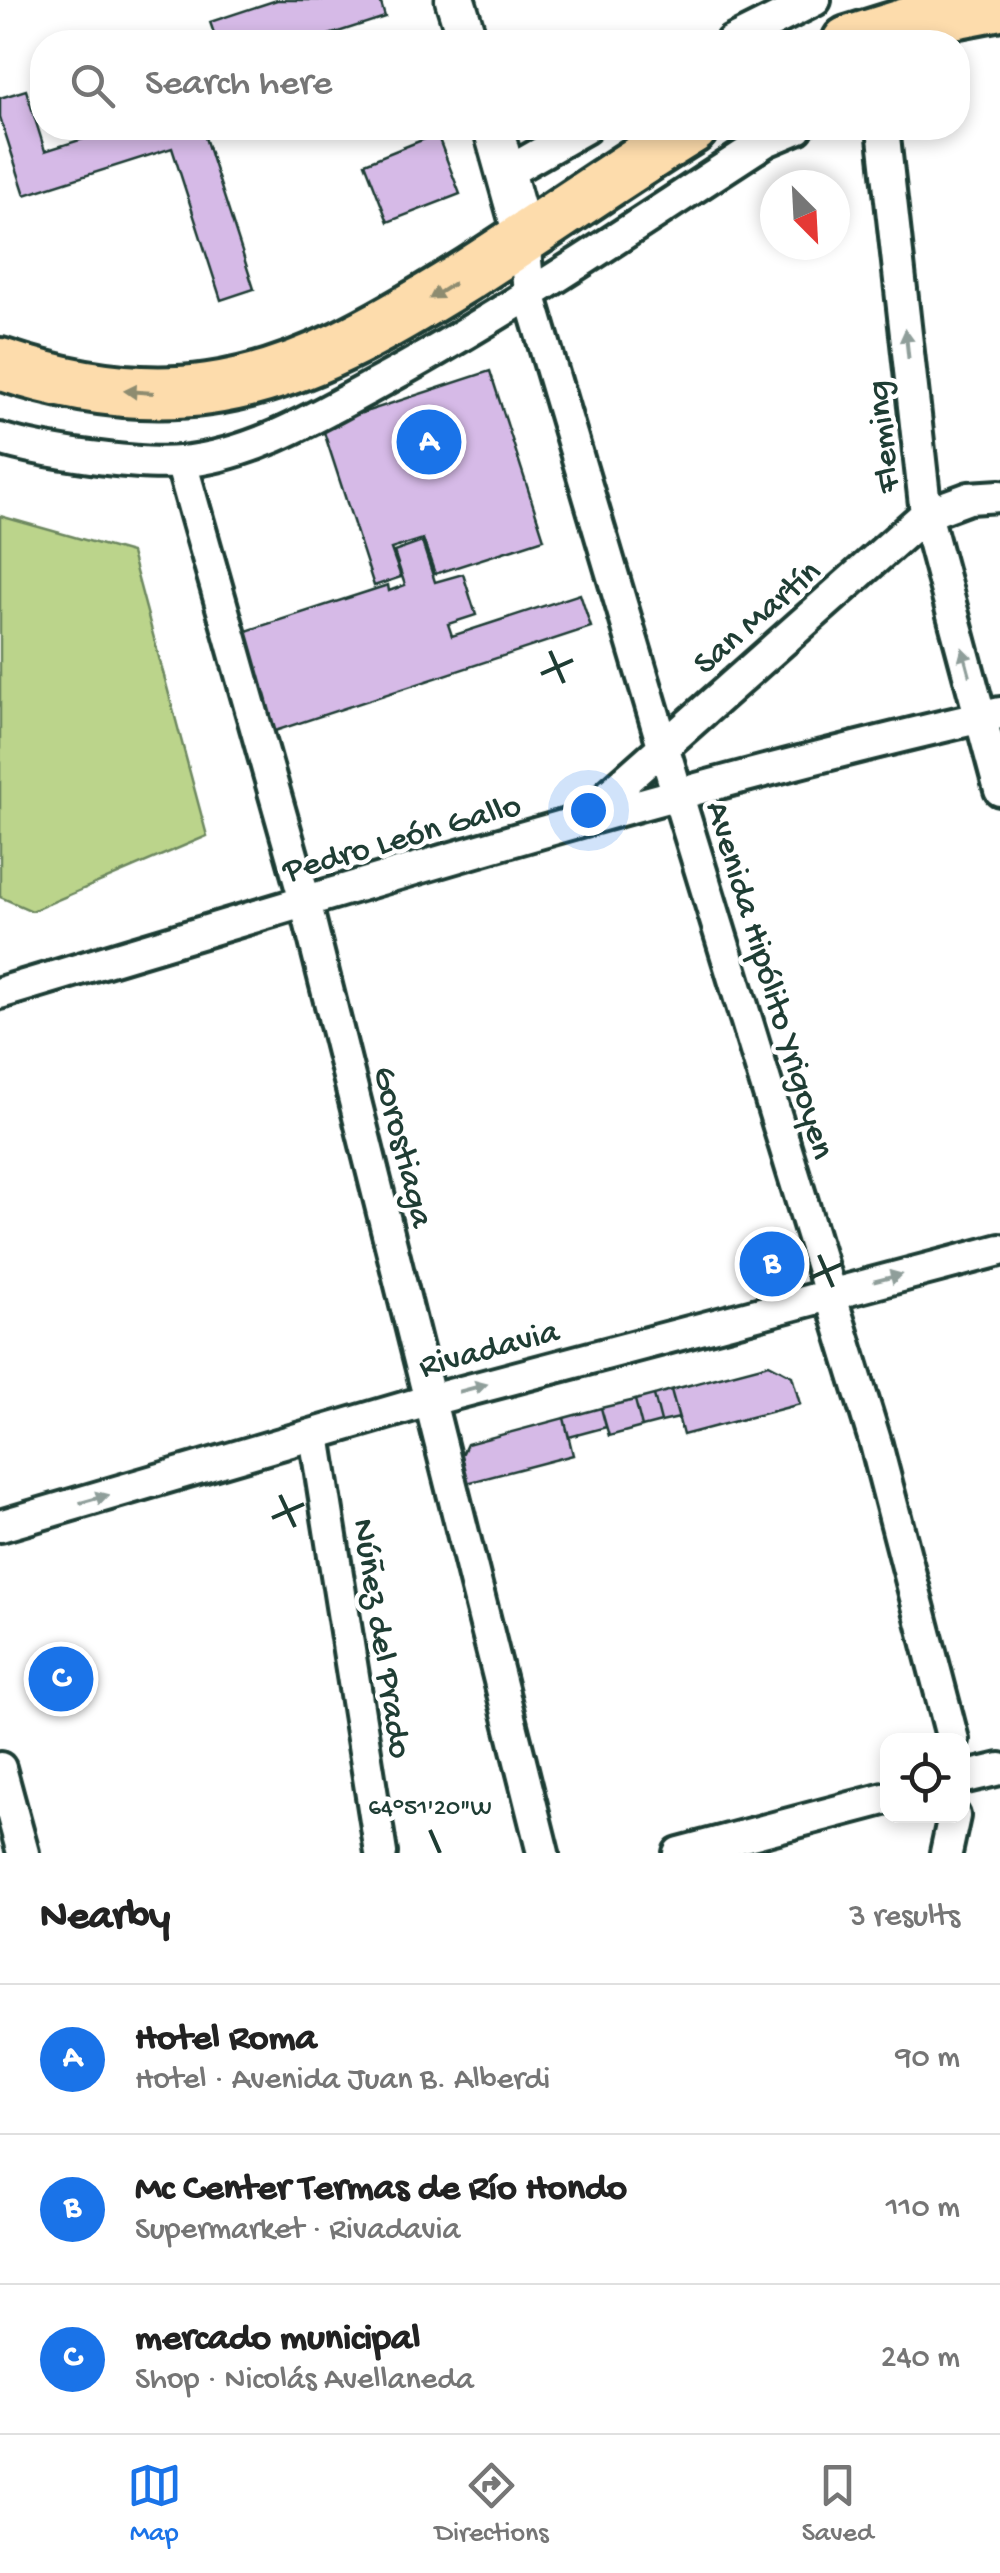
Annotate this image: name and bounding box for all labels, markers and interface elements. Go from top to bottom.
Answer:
search box [30,30,970,140]
icon: search [65,58,120,113]
text: Search here [145,63,332,107]
north arrow [760,170,850,260]
one-way arrow [428,281,455,299]
one-way arrow [899,327,915,359]
street label: Fleming [859,378,912,496]
one-way arrow [122,383,154,399]
pin: A [396,404,462,480]
street label: San Martín [687,553,831,686]
one-way arrow [957,647,973,678]
your location [563,785,614,836]
street label: Pedro León Gallo [278,787,526,894]
street label: Avenida Hipólito Yrigoyen [694,797,842,1165]
street label: Gorostiaga [361,1063,441,1234]
pin: B [740,1226,804,1302]
one-way arrow [873,1270,904,1285]
street label: Rivadavia [415,1313,565,1390]
one-way arrow [458,1380,489,1396]
one-way arrow [79,1491,109,1506]
street label: Núñez del Prado [340,1516,419,1762]
pin: C [28,1642,94,1716]
map controls [880,1733,970,1823]
button: locate [880,1733,970,1823]
text: 64°51'20"W [368,1795,492,1824]
text: Nearby [40,1894,170,1943]
text: 3 results [849,1899,960,1937]
text: Hotel Roma [135,2018,317,2062]
text: A [63,2040,82,2078]
text: 90 m [896,2040,960,2078]
text: Hotel · Avenida Juan B. Alberdi [135,2062,550,2100]
text: Mc Center Termas de Río Hondo [135,2168,627,2212]
text: B [64,2190,81,2228]
text: 110 m [886,2190,960,2228]
text: Supermarket · Rivadavia [135,2212,460,2250]
text: mercado municipal [135,2318,420,2362]
text: C [64,2340,81,2378]
text: 240 m [881,2340,960,2378]
text: Shop · Nicolás Avellaneda [135,2362,474,2400]
tab: Map [127,2458,182,2551]
tab: Directions [435,2458,549,2551]
tab: Saved [802,2458,873,2551]

